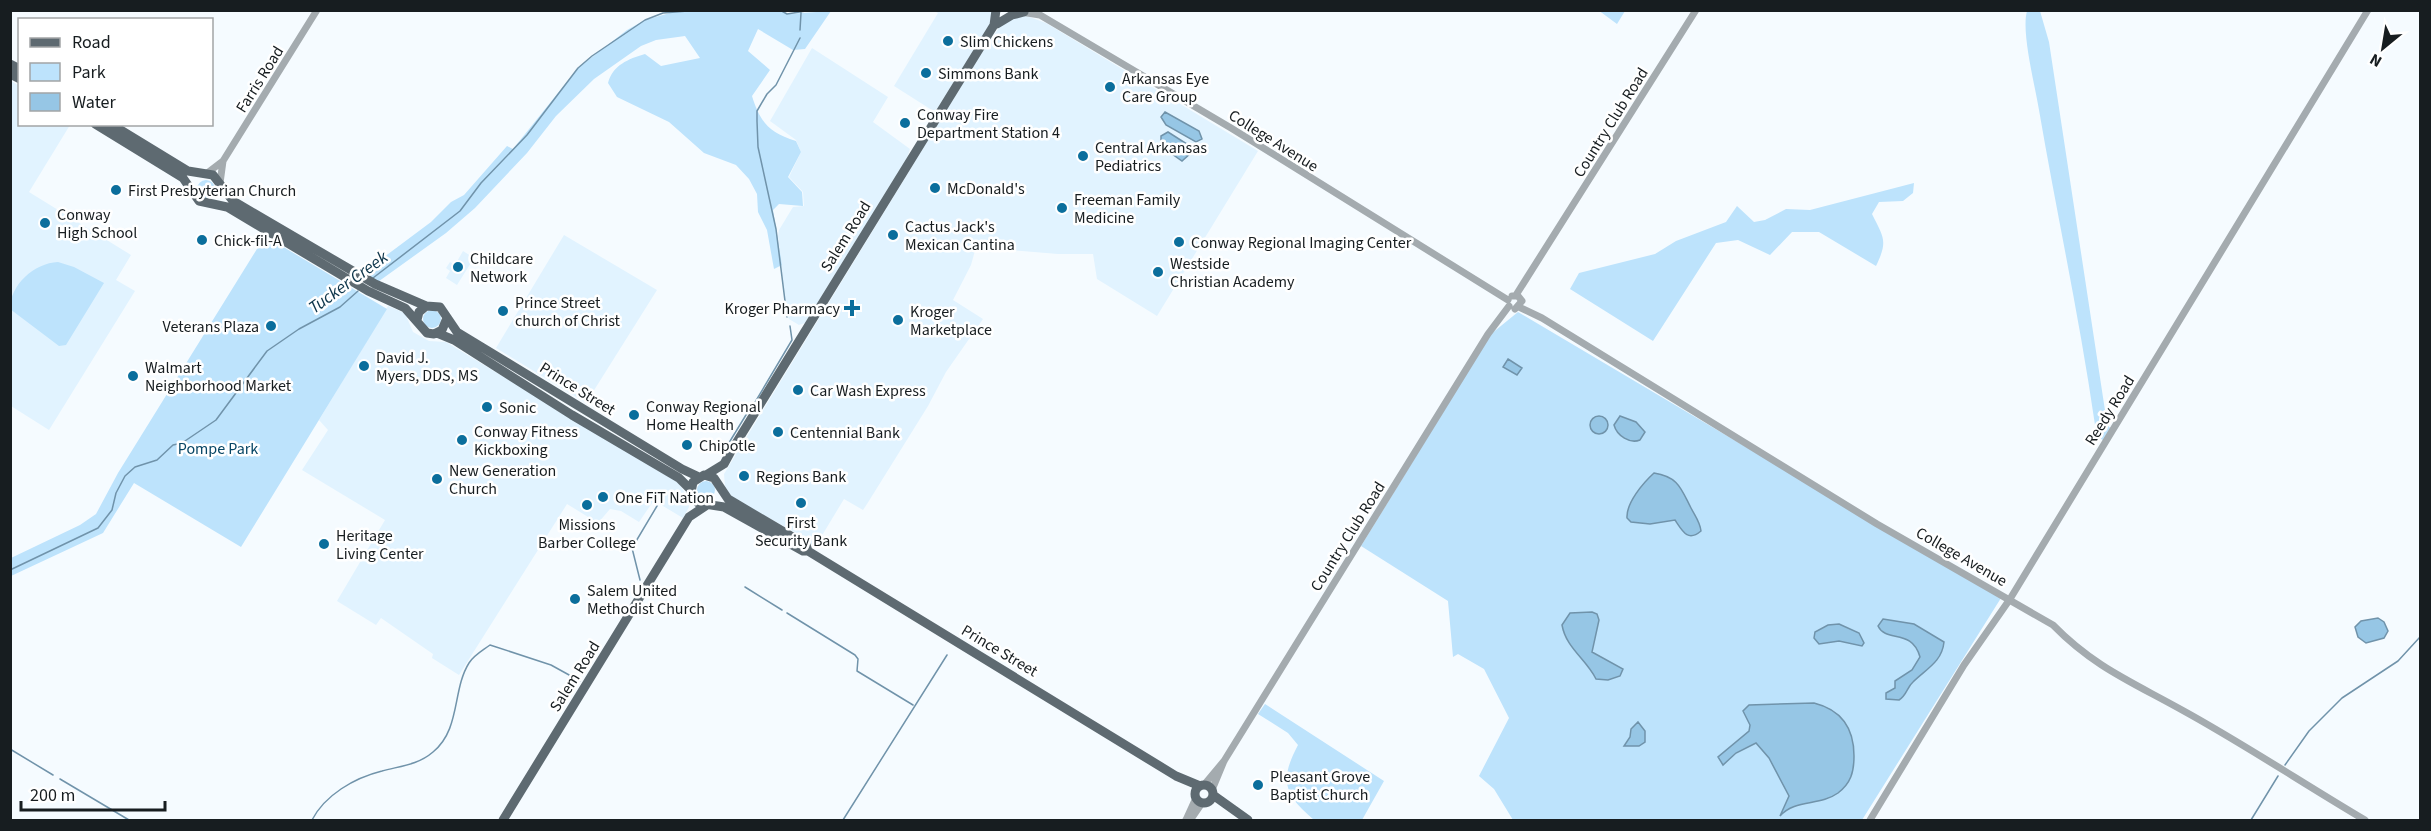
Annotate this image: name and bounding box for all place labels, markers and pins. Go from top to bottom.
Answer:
place label: Slim Chickens [960,31,1053,53]
marker: Slim Chickens [941,34,955,48]
place label: Simmons Bank [938,63,1039,85]
marker: Simmons Bank [919,66,933,80]
place label: Arkansas Eye Care Group [1122,68,1209,108]
marker: Arkansas Eye Care Group [1103,80,1117,94]
place label: Conway Fire Department Station 4 [917,104,1060,144]
marker: Conway Fire Department Station 4 [898,116,912,130]
place label: Central Arkansas Pediatrics [1095,137,1207,177]
marker: Central Arkansas Pediatrics [1076,149,1090,163]
place label: McDonald's [947,178,1025,200]
place label: First Presbyterian Church [128,180,296,202]
marker: McDonald's [928,181,942,195]
marker: First Presbyterian Church [109,183,123,197]
place label: Freeman Family Medicine [1074,189,1181,229]
marker: Freeman Family Medicine [1055,201,1069,215]
place label: Conway High School [57,204,137,244]
marker: Conway High School [38,216,52,230]
place label: Cactus Jack's Mexican Cantina [905,216,1015,256]
marker: Cactus Jack's Mexican Cantina [886,228,900,242]
place label: Chick-fil-A [214,230,282,252]
place label: Conway Regional Imaging Center [1191,232,1412,254]
marker: Chick-fil-A [195,233,209,247]
marker: Conway Regional Imaging Center [1172,235,1186,249]
place label: Childcare Network [470,248,533,288]
place label: Westside Christian Academy [1170,253,1295,293]
marker: Childcare Network [451,260,465,274]
marker: Westside Christian Academy [1151,265,1165,279]
place label: Prince Street church of Christ [515,292,621,332]
place label: Kroger Pharmacy [725,298,841,320]
marker: Kroger Pharmacy [845,301,859,315]
place label: Kroger Marketplace [910,301,992,341]
marker: Prince Street church of Christ [496,304,510,318]
marker: Kroger Marketplace [891,313,905,327]
place label: Veterans Plaza [163,316,259,338]
marker: Veterans Plaza [264,319,278,333]
place label: David J. Myers, DDS, MS [376,347,478,387]
place label: Walmart Neighborhood Market [145,357,292,397]
marker: David J. Myers, DDS, MS [357,359,371,373]
marker: Walmart Neighborhood Market [126,369,140,383]
place label: Car Wash Express [810,380,926,402]
marker: Car Wash Express [791,383,805,397]
place label: Conway Regional Home Health [646,396,761,436]
place label: Sonic [499,397,536,419]
marker: Sonic [480,400,494,414]
marker: Conway Regional Home Health [627,408,641,422]
place label: Conway Fitness Kickboxing [474,421,578,461]
place label: Centennial Bank [790,422,900,444]
marker: Centennial Bank [771,425,785,439]
marker: Conway Fitness Kickboxing [455,433,469,447]
place label: Chipotle [699,435,756,457]
marker: Chipotle [680,438,694,452]
place label: New Generation Church [449,460,556,500]
place label: Regions Bank [756,466,846,488]
marker: Regions Bank [737,469,751,483]
marker: New Generation Church [430,472,444,486]
place label: One FiT Nation [615,487,714,509]
marker: One FiT Nation [596,490,610,504]
marker: First Security Bank [794,496,808,510]
marker: Missions Barber College [580,498,594,512]
place label: First Security Bank [755,512,847,552]
place label: Missions Barber College [538,514,636,554]
place label: Heritage Living Center [336,525,424,565]
marker: Heritage Living Center [317,537,331,551]
place label: Salem United Methodist Church [587,580,705,620]
marker: Salem United Methodist Church [568,592,582,606]
place label: Pleasant Grove Baptist Church [1270,766,1370,806]
marker: Pleasant Grove Baptist Church [1251,778,1265,792]

